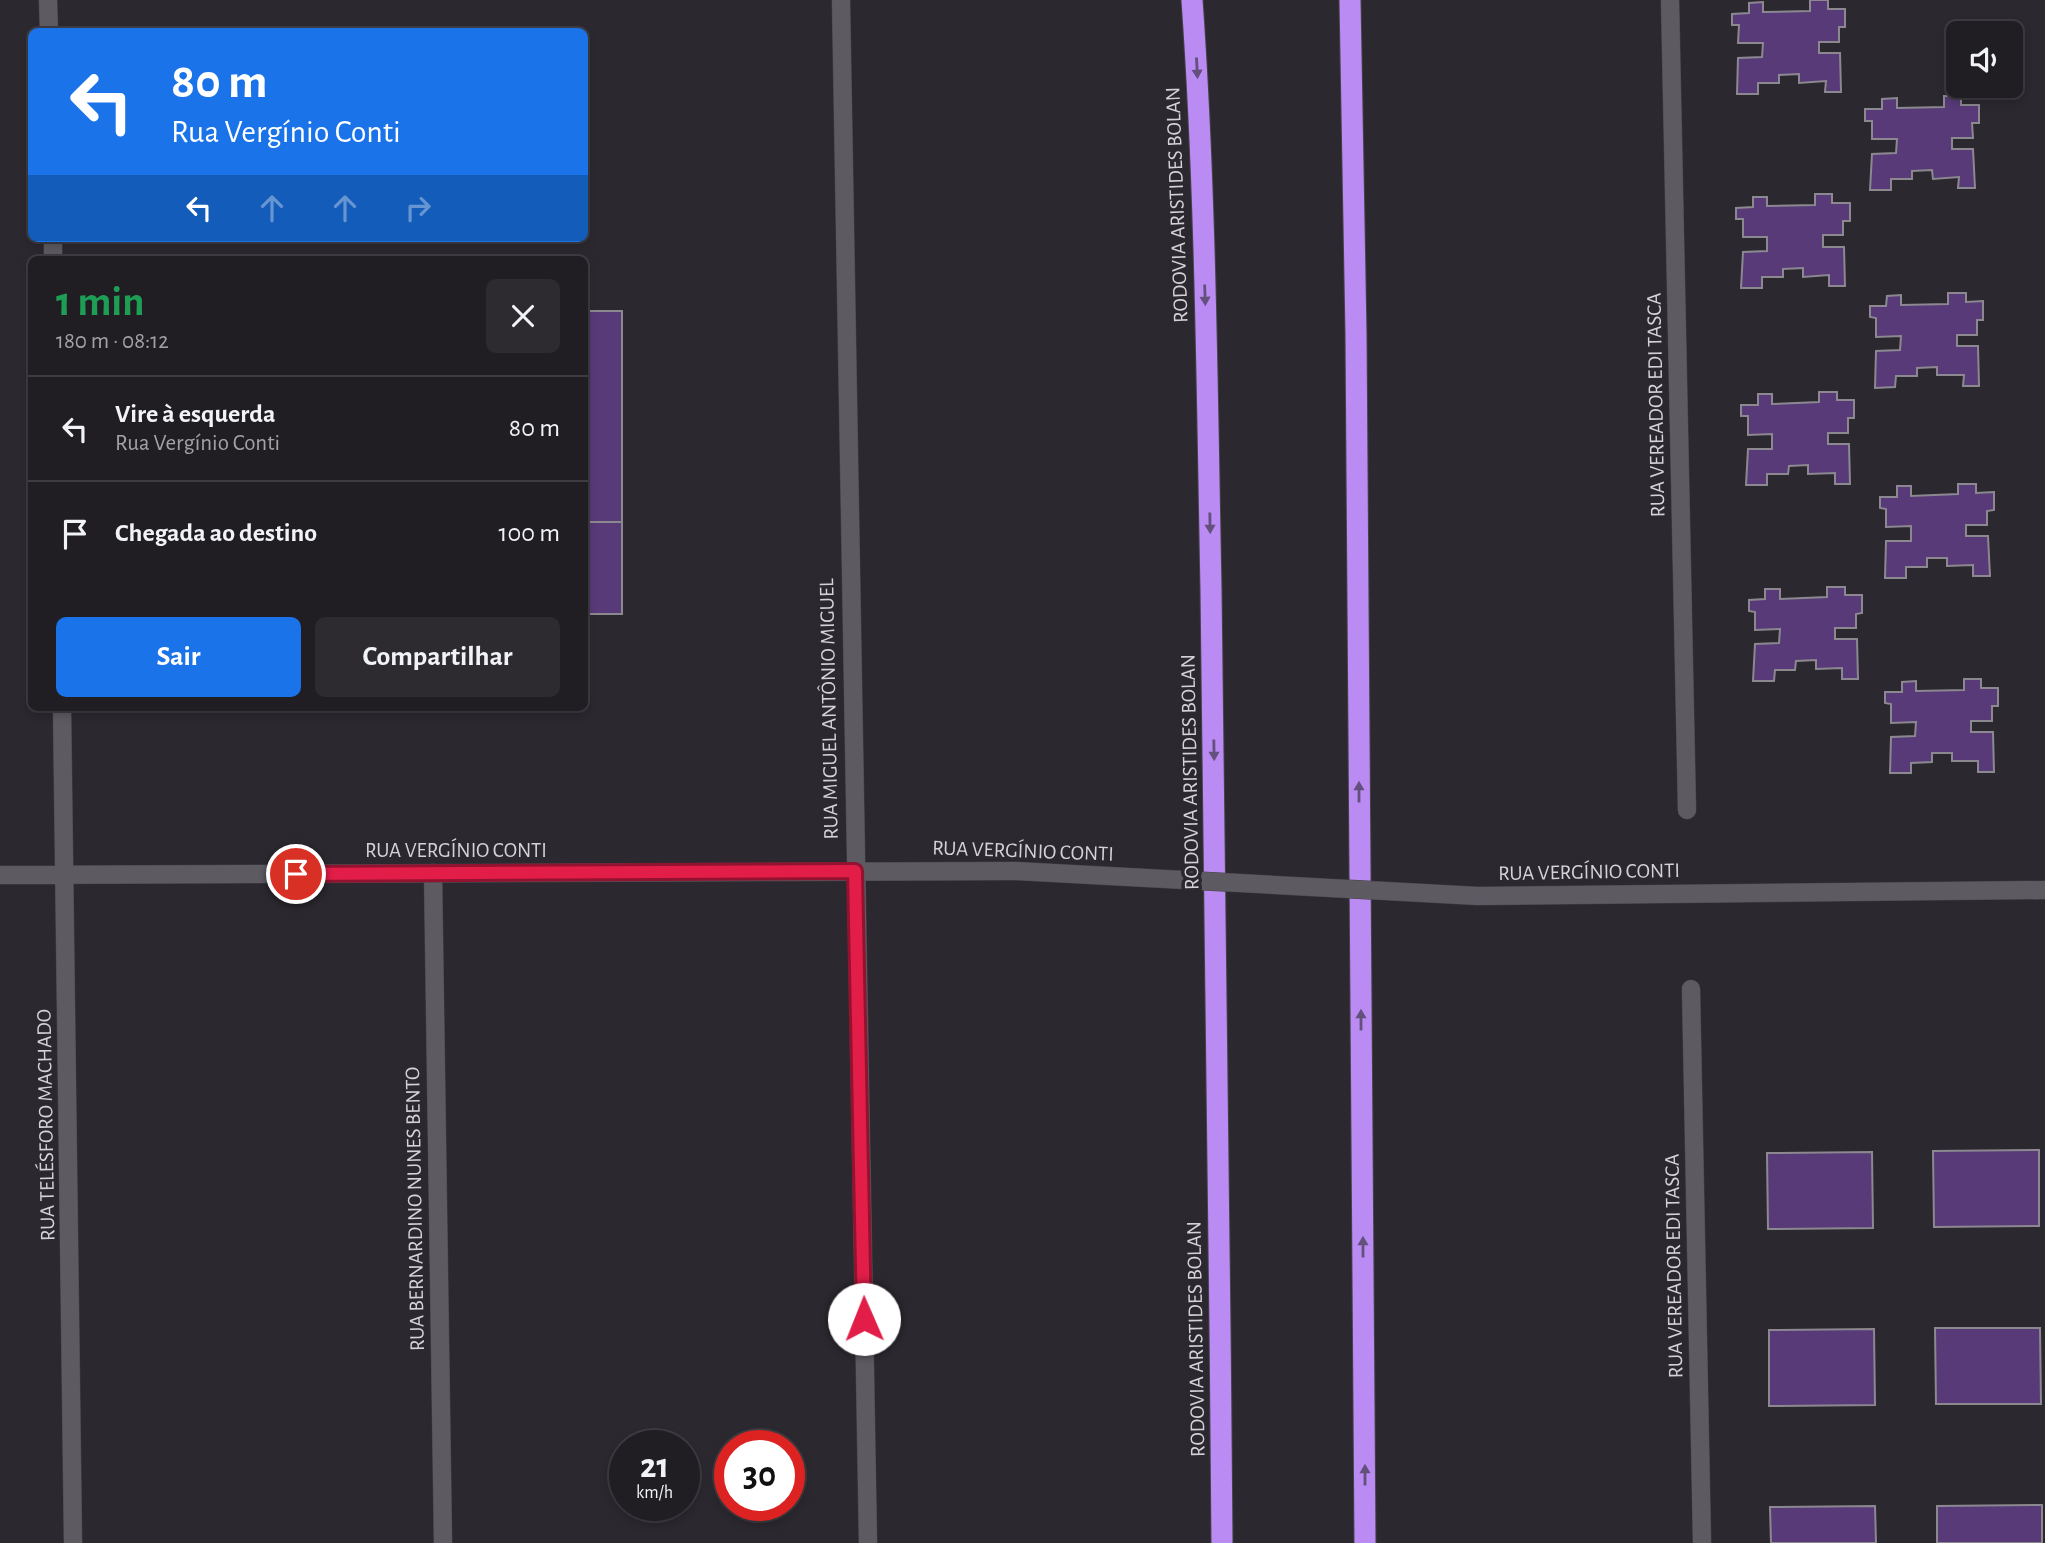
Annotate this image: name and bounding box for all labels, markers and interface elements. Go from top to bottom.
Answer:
map controls [1946,21,2023,98]
button: sound [1946,21,2023,98]
icon: left [56,56,147,147]
one-way arrow [1191,57,1202,79]
text: 80 m [171,58,268,107]
street label: RODOVIA ARISTIDES BOLAN [1162,87,1192,323]
text: Rua Vergínio Conti [171,116,401,148]
icon: left [180,189,218,227]
icon: ahead [253,189,291,227]
icon: ahead [326,189,364,227]
icon: right [399,189,437,227]
button: close [486,279,560,353]
text: 1 min [56,281,145,323]
one-way arrow [1199,285,1210,307]
street label: RUA VEREADOR EDI TASCA [1644,293,1668,517]
text: 180 m · 08:12 [56,330,169,353]
text: Vire à esquerda [115,401,276,427]
icon: left [56,410,94,448]
text: 80 m [509,415,560,441]
text: Rua Vergínio Conti [115,432,280,455]
one-way arrow [1204,512,1216,534]
icon: arrive [56,515,94,553]
text: Chegada ao destino [115,520,317,546]
text: 100 m [499,520,560,546]
street label: RUA MIGUEL ANTÔNIO MIGUEL [814,578,842,840]
button: Sair [56,617,301,697]
button: Compartilhar [315,617,560,697]
street label: RODOVIA ARISTIDES BOLAN [1177,654,1203,890]
one-way arrow [1208,740,1220,762]
one-way arrow [1353,781,1365,803]
street label: RUA VERGÍNIO CONTI [932,835,1114,865]
street label: RUA VERGÍNIO CONTI [365,838,547,861]
pin [266,844,326,904]
icon: arrive [277,855,315,893]
street label: RUA VERGÍNIO CONTI [1498,858,1680,884]
street label: RUA TELÉSFORO MACHADO [31,1009,59,1241]
one-way arrow [1355,1009,1367,1031]
street label: RUA BERNARDINO NUNES BENTO [402,1067,428,1351]
street label: RUA VEREADOR EDI TASCA [1662,1154,1686,1378]
street label: RODOVIA ARISTIDES BOLAN [1183,1221,1209,1457]
one-way arrow [1357,1236,1369,1258]
position arrow [827,1282,901,1356]
speed limit sign: 30 [714,1430,805,1521]
text: 21 [640,1449,669,1484]
one-way arrow [1359,1464,1371,1486]
text: km/h [636,1484,673,1502]

